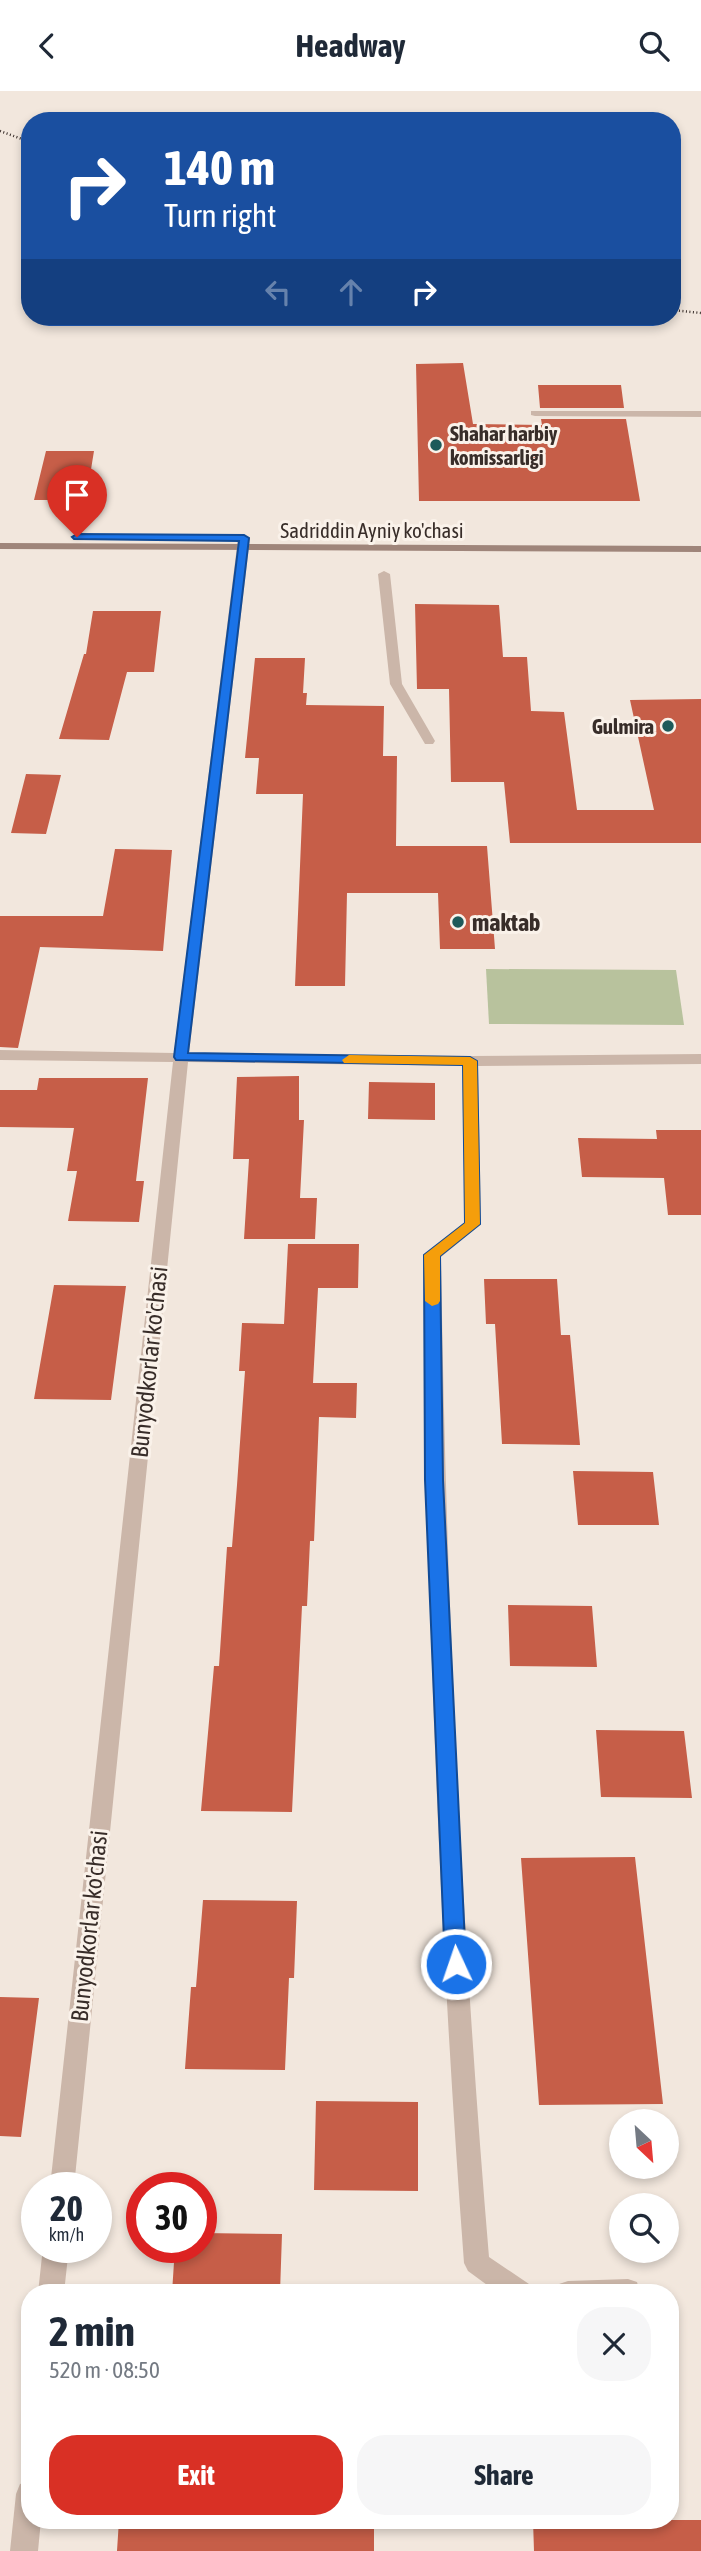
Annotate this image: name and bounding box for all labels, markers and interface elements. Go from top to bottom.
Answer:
icon: back [28,27,66,65]
text: Headway [295,27,406,64]
icon: search [635,27,673,65]
text: 140 m [164,139,275,195]
icon: right [49,140,140,231]
text: Turn right [164,197,277,234]
icon: left [259,273,297,311]
icon: ahead [332,273,370,311]
icon: right [405,273,443,311]
place label: Shahar harbiy komissarligi [450,421,558,469]
marker: Shahar harbiy komissarligi [428,437,444,453]
pin [47,465,107,537]
icon: arrive [58,476,96,514]
street label: Sadriddin Ayniy ko'chasi [280,518,464,542]
place label: Gulmira [592,714,654,738]
marker: Gulmira [660,718,676,734]
place label: maktab [472,909,540,936]
marker: maktab [450,914,466,930]
street label: Bunyodkorlar ko'chasi [126,1265,172,1459]
street label: Bunyodkorlar ko'chasi [66,1829,112,2023]
position arrow [419,1927,493,2001]
north arrow [609,2109,679,2179]
map controls [609,2109,679,2263]
speed limit sign: 30 [126,2172,217,2263]
text: 20 [50,2188,83,2228]
button: search [609,2193,679,2263]
text: km/h [49,2224,84,2245]
text: 2 min [49,2307,135,2355]
button: close [577,2307,651,2381]
text: 520 m · 08:50 [49,2357,160,2383]
button: Exit [49,2435,343,2515]
button: Share [357,2435,651,2515]

